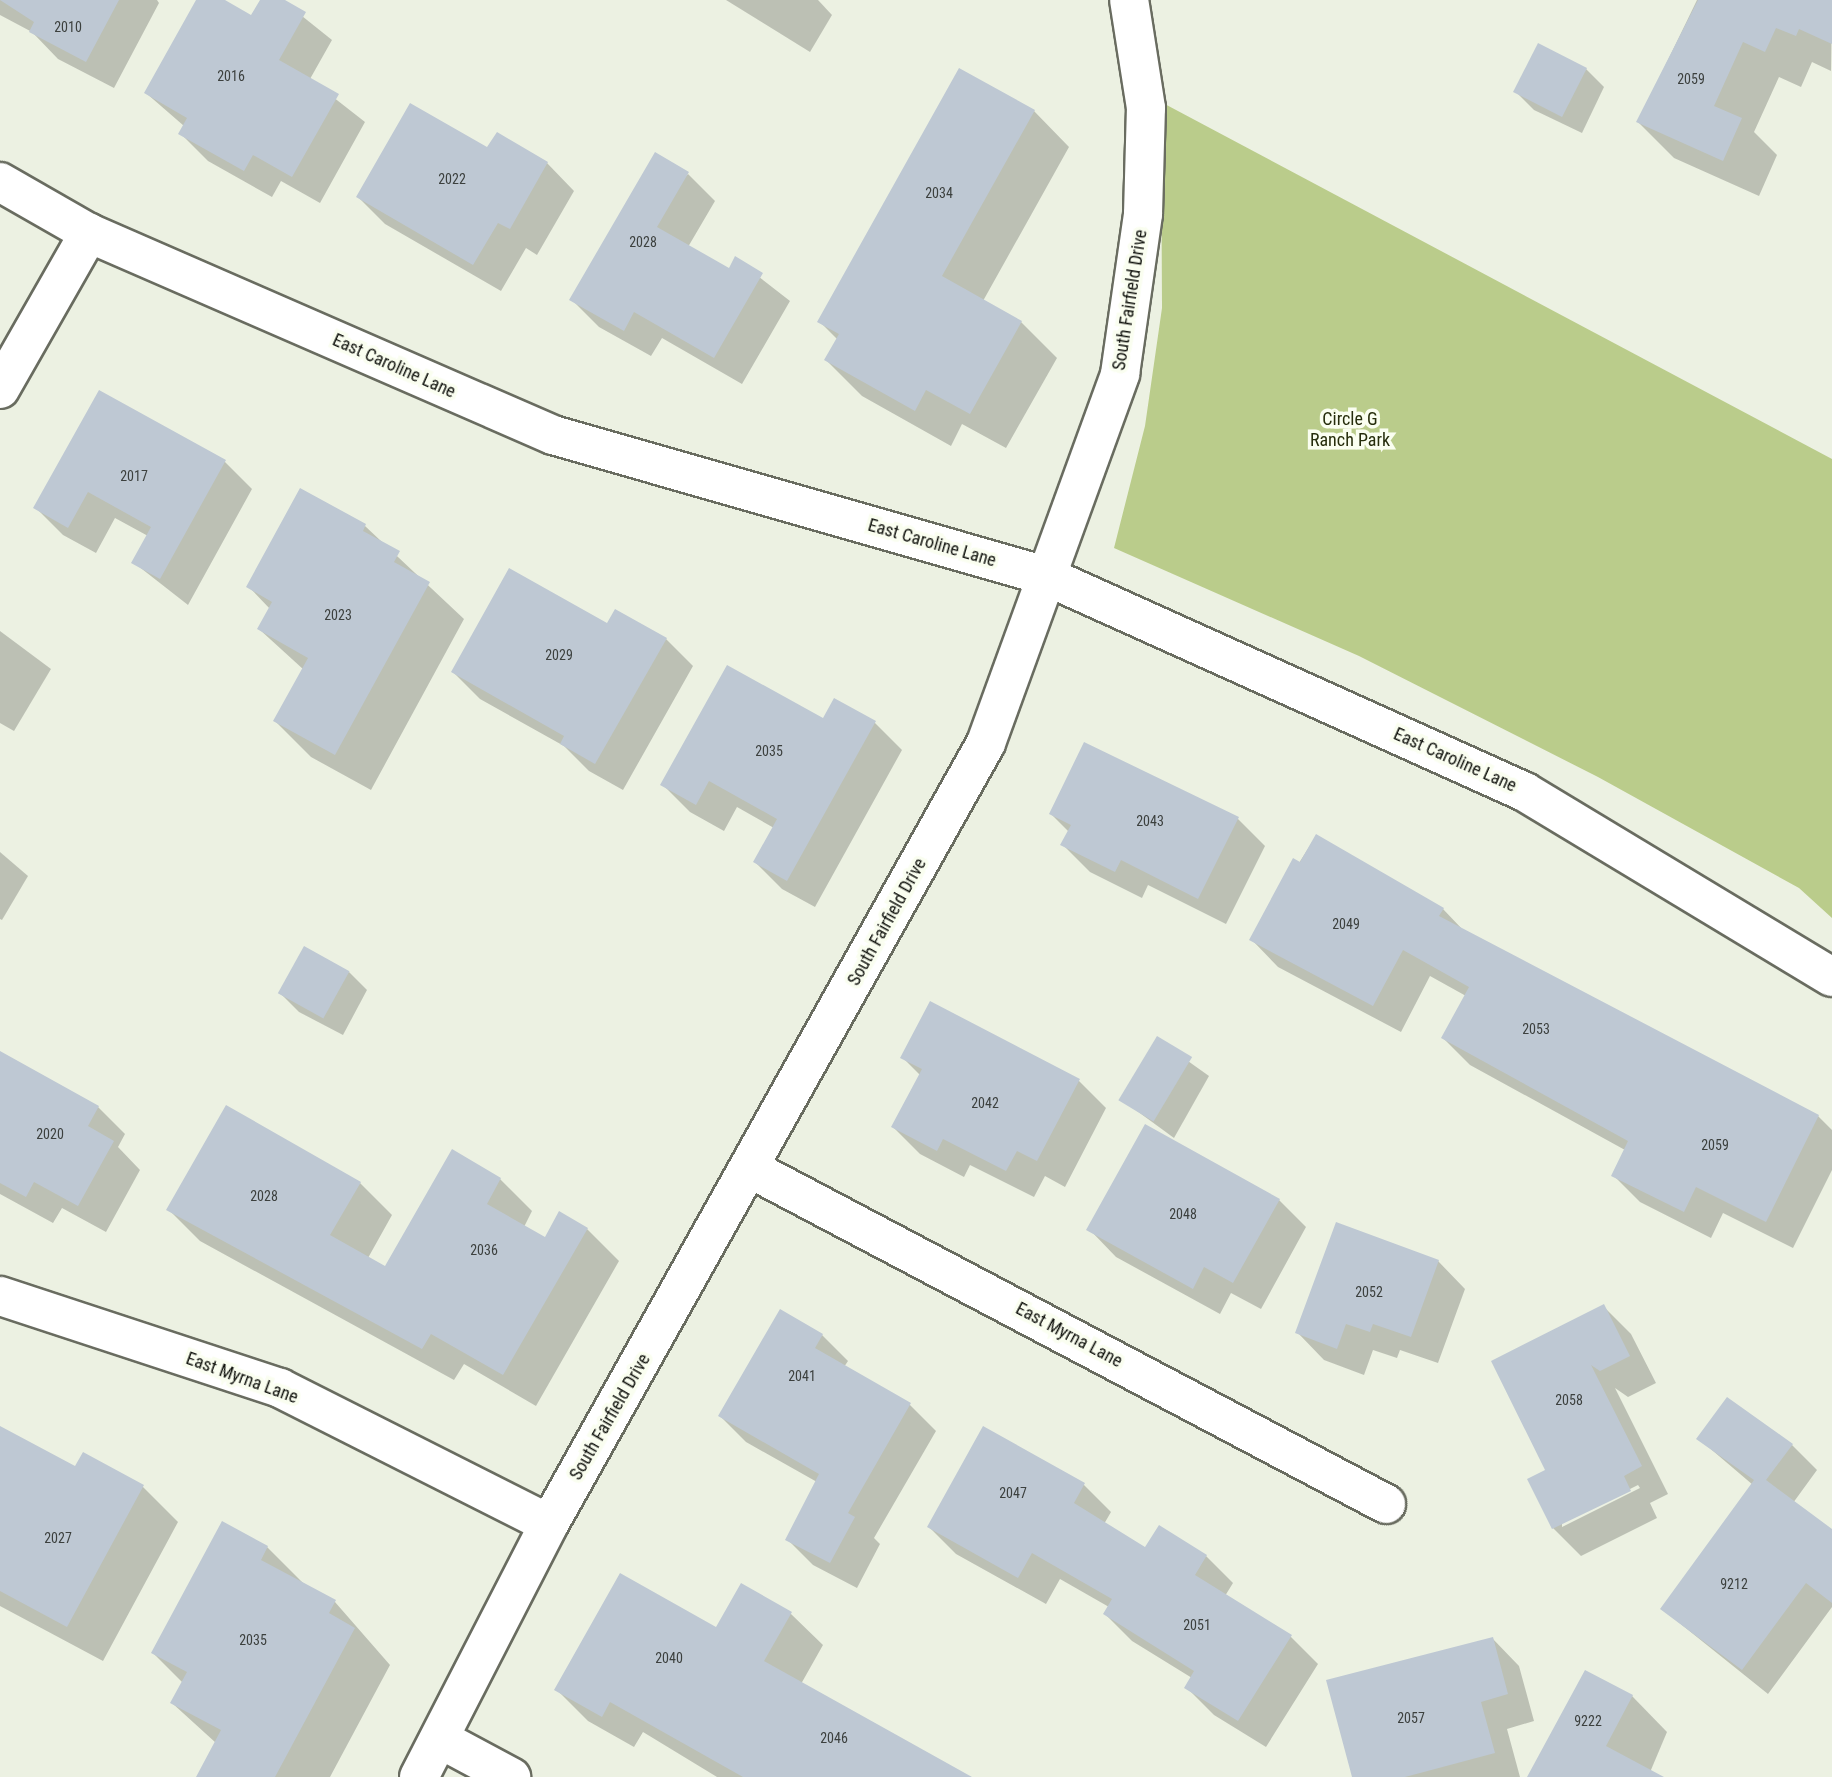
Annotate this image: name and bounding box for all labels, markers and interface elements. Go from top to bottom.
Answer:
house number: 2010 [54,19,82,35]
house number: 2016 [217,68,245,84]
house number: 2059 [1677,71,1705,87]
house number: 2022 [438,171,466,187]
house number: 2034 [925,185,953,201]
street label: South Fairfield Drive [1108,228,1152,372]
house number: 2028 [629,234,657,250]
street label: East Caroline Lane [329,329,459,403]
park label: Circle G Ranch Park [1310,409,1390,452]
house number: 2017 [120,468,148,484]
street label: East Caroline Lane [865,514,999,572]
house number: 2023 [324,607,352,623]
house number: 2029 [545,647,573,663]
street label: East Caroline Lane [1390,723,1520,797]
house number: 2035 [755,743,783,759]
house number: 2043 [1136,813,1164,829]
street label: South Fairfield Drive [843,855,931,989]
house number: 2049 [1332,916,1360,932]
house number: 2053 [1522,1021,1550,1037]
house number: 2042 [971,1095,999,1111]
house number: 2020 [36,1126,64,1142]
house number: 2059 [1701,1137,1729,1153]
house number: 2028 [250,1188,278,1204]
house number: 2048 [1169,1206,1197,1222]
house number: 2036 [470,1242,498,1258]
house number: 2052 [1355,1284,1383,1300]
street label: East Myrna Lane [1012,1298,1126,1372]
street label: East Myrna Lane [183,1348,301,1408]
street label: South Fairfield Drive [565,1350,655,1484]
house number: 2041 [788,1368,816,1384]
house number: 2058 [1555,1392,1583,1408]
house number: 2047 [999,1485,1027,1501]
house number: 2027 [44,1530,72,1546]
house number: 9212 [1720,1576,1748,1592]
house number: 2051 [1183,1617,1211,1633]
house number: 2035 [239,1632,267,1648]
house number: 2040 [655,1650,683,1666]
house number: 2057 [1397,1710,1425,1726]
house number: 9222 [1574,1713,1602,1729]
house number: 2046 [820,1730,848,1746]

